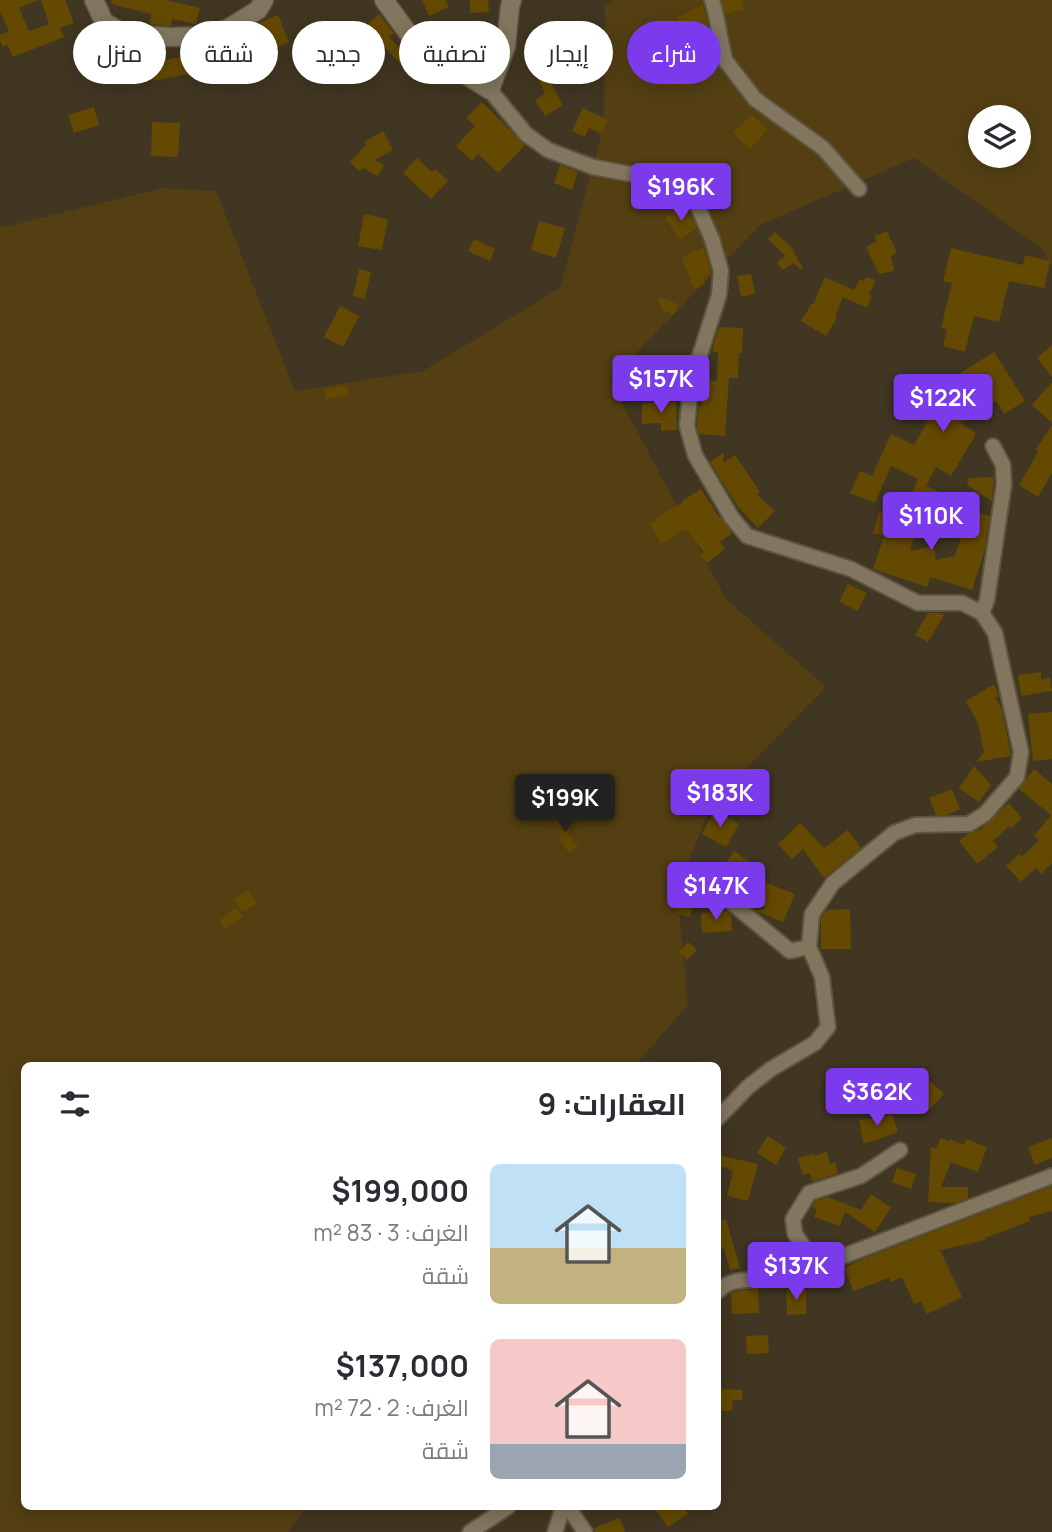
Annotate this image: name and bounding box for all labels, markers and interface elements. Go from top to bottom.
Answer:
chip: منزل [73,21,166,84]
chip: شقة [180,21,278,84]
chip: جديد [292,21,385,84]
chip: تصفية [399,21,510,84]
chip: إيجار [524,21,613,84]
chip: شراء [627,21,721,84]
map controls [968,105,1031,168]
button: layers [968,105,1031,168]
pin: $196K [632,164,730,223]
text: $196K [647,170,715,202]
pin: $157K [612,356,710,415]
text: $157K [628,362,694,394]
pin: $122K [894,374,992,434]
text: $122K [910,381,976,413]
pin: $110K [882,492,980,552]
text: $110K [899,499,963,531]
pin: $183K [671,770,769,829]
pin: $199K [516,774,614,834]
text: $183K [687,776,753,808]
text: $199K [531,781,599,813]
pin: $147K [667,862,765,922]
text: $147K [683,869,749,901]
pin: $362K [828,1068,926,1128]
text: $362K [842,1075,912,1107]
text: العقارات: 9 [538,1083,686,1124]
icon: filters [56,1085,94,1123]
text: $199,000 [332,1170,469,1211]
icon: home [546,1192,630,1276]
text: الغرف: 3 · 83 m² [313,1216,469,1248]
pin: $137K [747,1242,845,1302]
text: $137K [763,1249,829,1281]
text: شقة [422,1259,469,1291]
text: $137,000 [336,1345,469,1386]
icon: home [546,1367,630,1451]
text: الغرف: 2 · 72 m² [314,1391,469,1423]
text: شقة [422,1434,469,1466]

